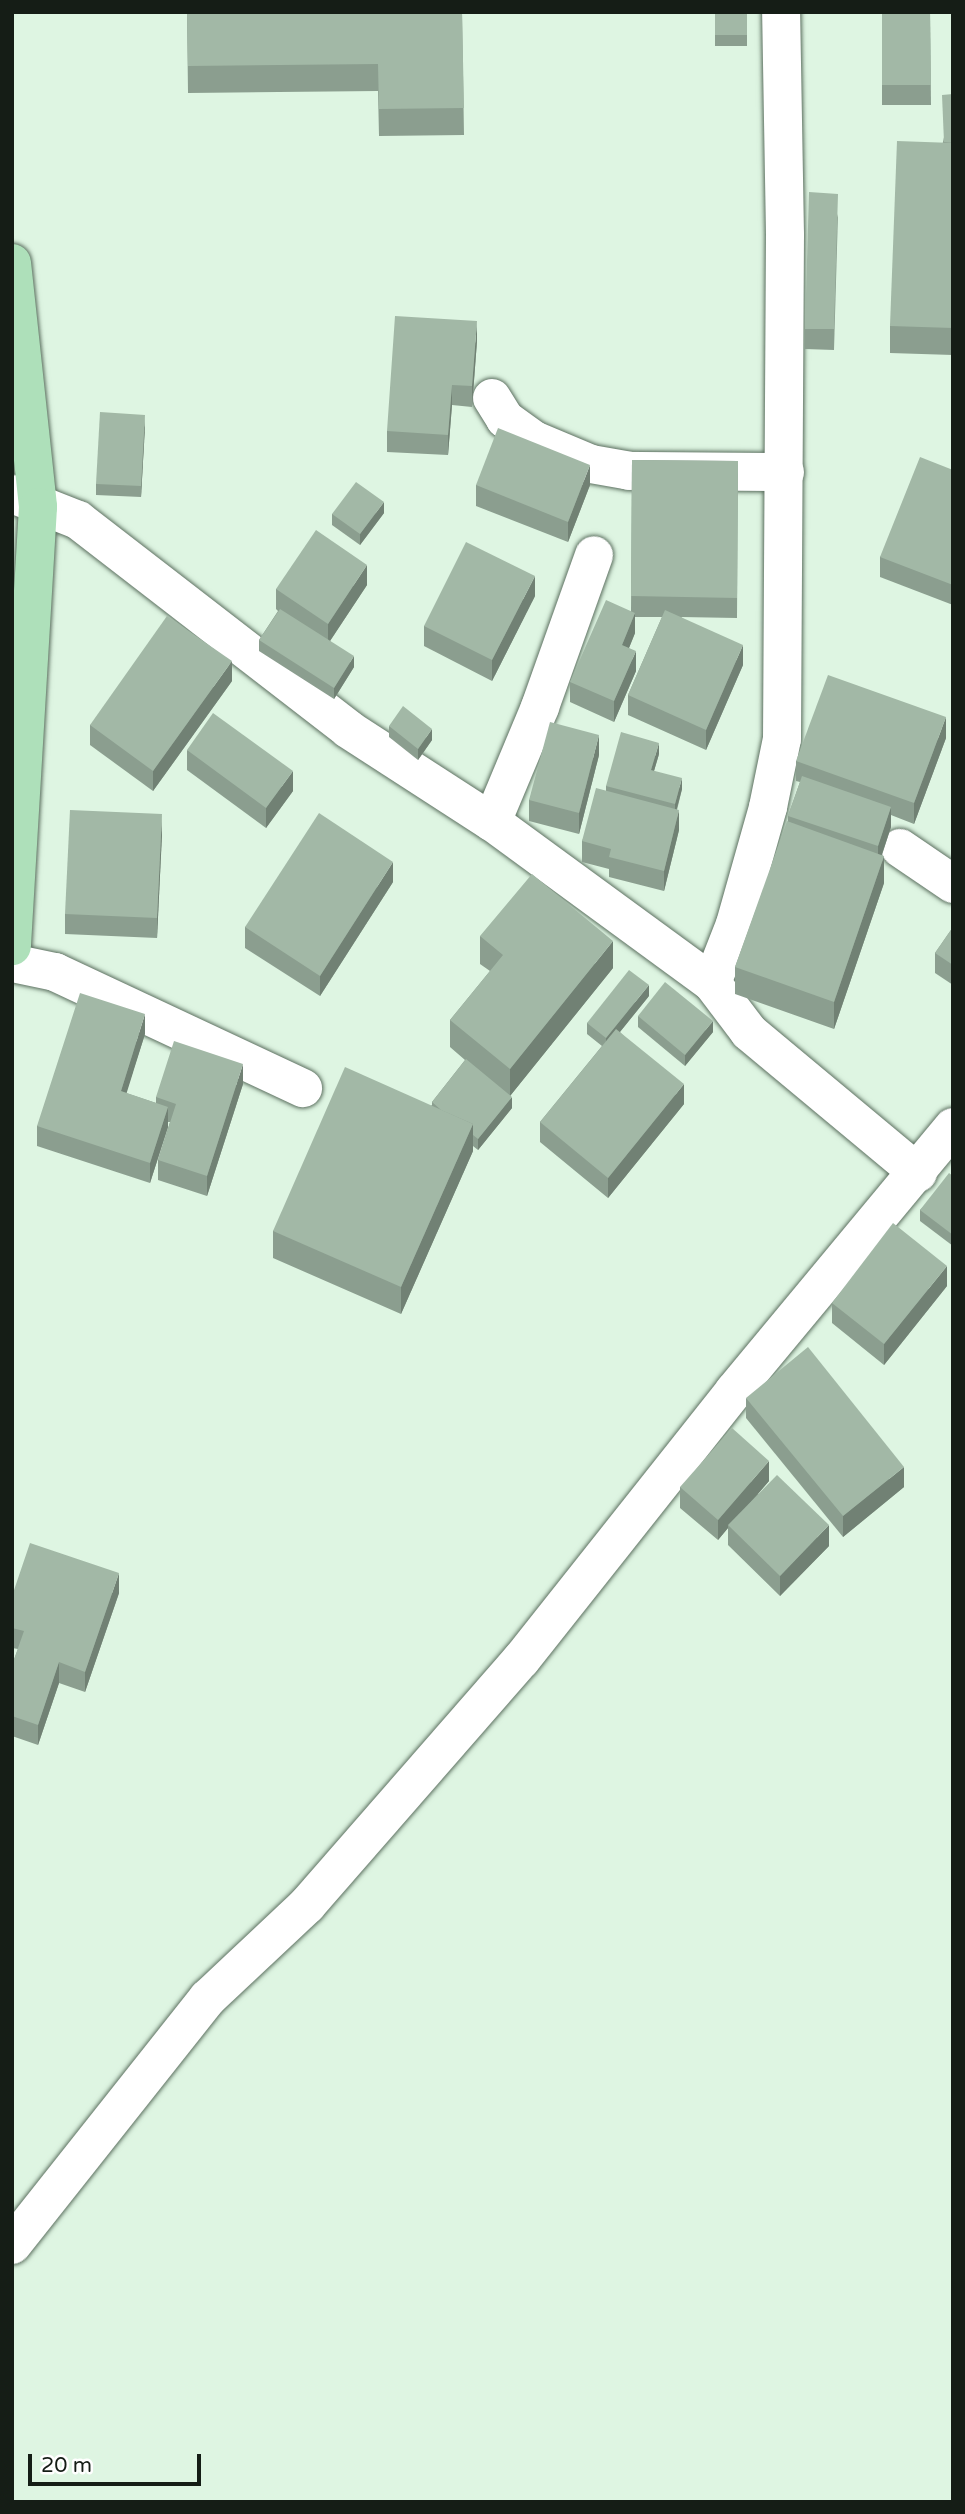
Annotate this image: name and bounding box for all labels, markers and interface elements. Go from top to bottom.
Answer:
scale bar [32,2440,205,2484]
text: 20 m [41,2453,92,2478]

